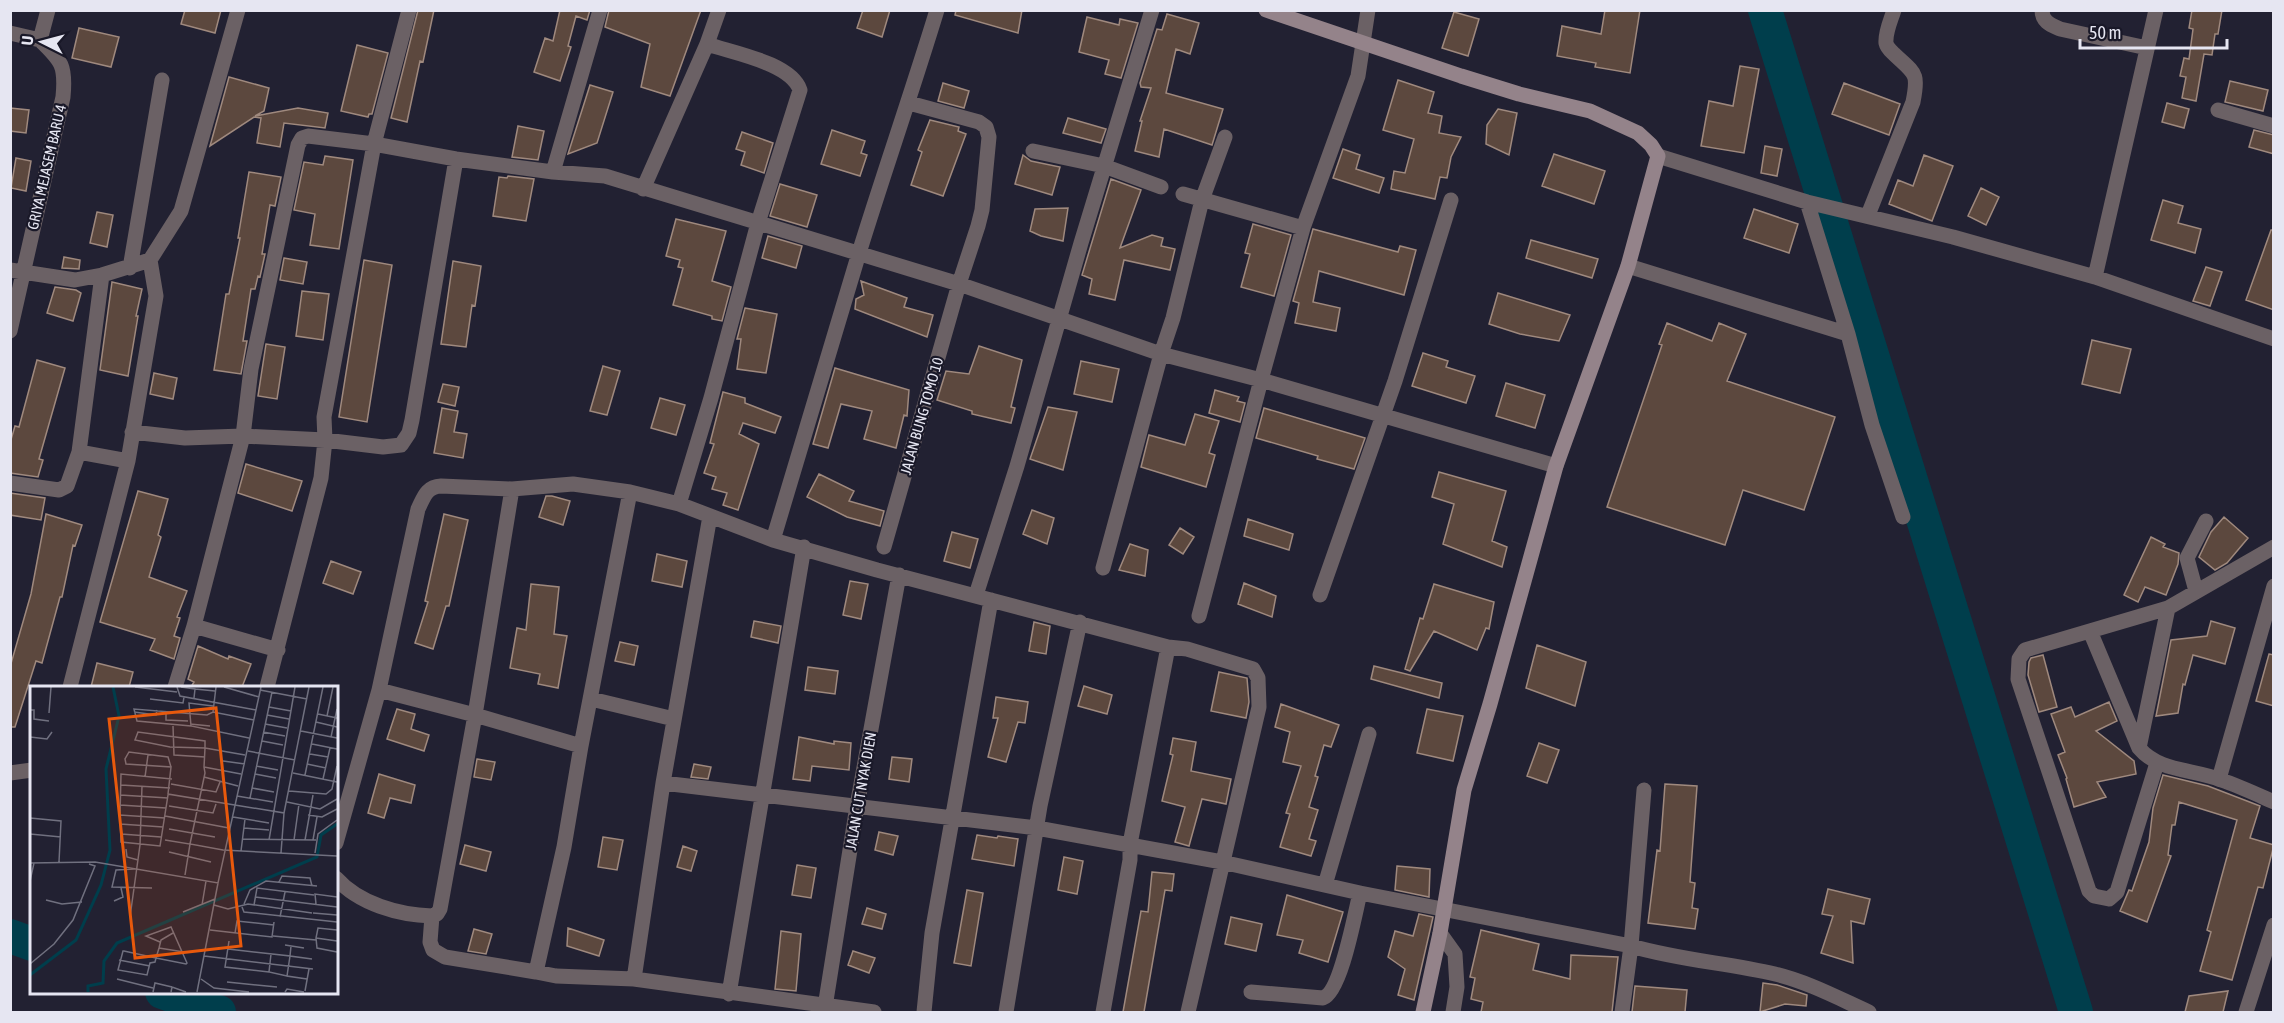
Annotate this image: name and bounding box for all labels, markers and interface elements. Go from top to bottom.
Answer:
north arrow [12,12,72,72]
scale bar [2080,12,2227,50]
text: 50 m [2089,22,2121,43]
text: U [18,35,37,46]
street label: GRIYA MEJASEM BARU 4 [24,103,69,231]
street label: JALAN BUNG TOMO 10 [897,355,946,476]
inset map [30,686,338,993]
street label: JALAN CUT NYAK DIEN [842,731,879,851]

